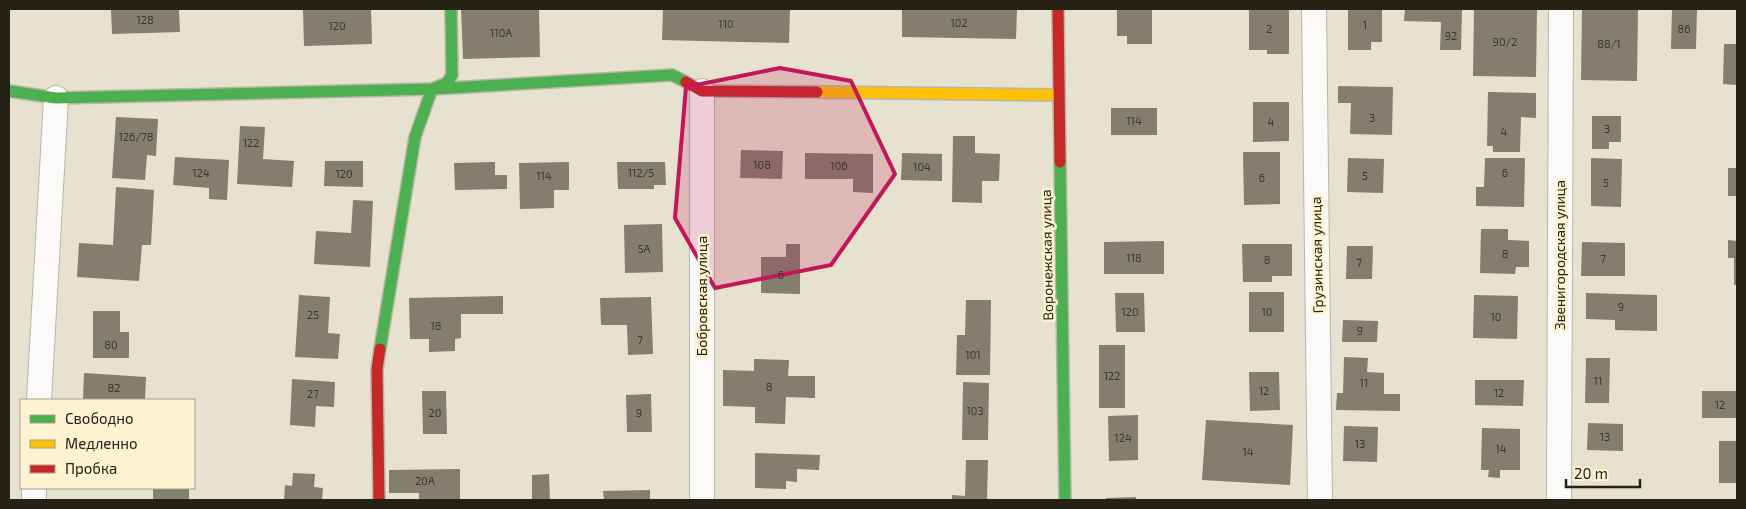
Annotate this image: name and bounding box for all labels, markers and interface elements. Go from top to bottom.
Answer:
house number: 128 [136,13,154,26]
house number: 102 [950,16,968,29]
house number: 110 [718,17,734,30]
house number: 1 [1363,18,1367,31]
house number: 120 [328,19,346,32]
house number: 2 [1266,22,1272,35]
house number: 86 [1678,22,1690,35]
house number: 110А [490,26,512,39]
house number: 92 [1445,29,1457,42]
house number: 90/2 [1493,35,1517,48]
house number: 88/1 [1597,37,1621,50]
house number: 3 [1369,111,1375,124]
house number: 114 [1126,114,1142,127]
house number: 4 [1268,115,1275,128]
house number: 3 [1604,122,1610,135]
house number: 4 [1501,125,1508,138]
house number: 126/78 [119,130,153,143]
house number: 122 [243,136,259,149]
house number: 108 [753,158,771,171]
house number: 106 [830,159,848,172]
house number: 104 [913,160,931,173]
house number: 124 [192,166,210,179]
house number: 112/5 [628,166,654,179]
house number: 6 [1502,166,1508,179]
house number: 120 [335,167,353,180]
house number: 114 [536,169,552,182]
house number: 5 [1362,169,1368,182]
house number: 6 [1259,171,1265,184]
house number: 5 [1603,176,1609,189]
street label: Звенигородская улица [1551,180,1568,330]
street label: Воронежская улица [1037,189,1056,321]
street label: Грузинская улица [1307,197,1326,313]
street label: Бобровская улица [693,236,710,356]
house number: 5А [638,242,651,255]
house number: 8 [1502,247,1508,260]
house number: 118 [1126,251,1142,264]
house number: 7 [1600,252,1606,265]
house number: 8 [1264,253,1270,266]
house number: 7 [1356,256,1362,269]
house number: 6 [778,268,784,281]
house number: 9 [1618,300,1624,313]
house number: 120 [1121,305,1139,318]
house number: 10 [1261,305,1273,318]
house number: 25 [307,308,319,321]
house number: 10 [1490,310,1502,323]
house number: 18 [430,319,442,332]
house number: 9 [1357,324,1363,337]
house number: 7 [637,333,643,346]
house number: 80 [104,338,118,351]
house number: 101 [965,348,981,361]
house number: 122 [1104,369,1120,382]
house number: 11 [1594,374,1602,387]
house number: 11 [1360,376,1368,389]
house number: 8 [766,380,772,393]
house number: 82 [108,381,120,394]
house number: 12 [1259,384,1269,397]
house number: 12 [1494,386,1504,399]
house number: 27 [307,387,319,400]
house number: 12 [1715,398,1725,411]
legend [20,399,195,489]
house number: 103 [966,404,984,417]
house number: 20 [429,406,441,419]
house number: 9 [636,406,642,419]
text: Свободно [65,409,134,427]
house number: 13 [1600,430,1610,443]
house number: 124 [1114,431,1132,444]
text: Медленно [65,434,138,452]
house number: 13 [1355,437,1365,450]
house number: 14 [1495,442,1507,455]
house number: 14 [1242,445,1254,458]
scale bar [1566,456,1640,488]
text: Пробка [65,459,117,477]
text: 20 m [1574,464,1608,482]
house number: 20А [415,474,435,487]

